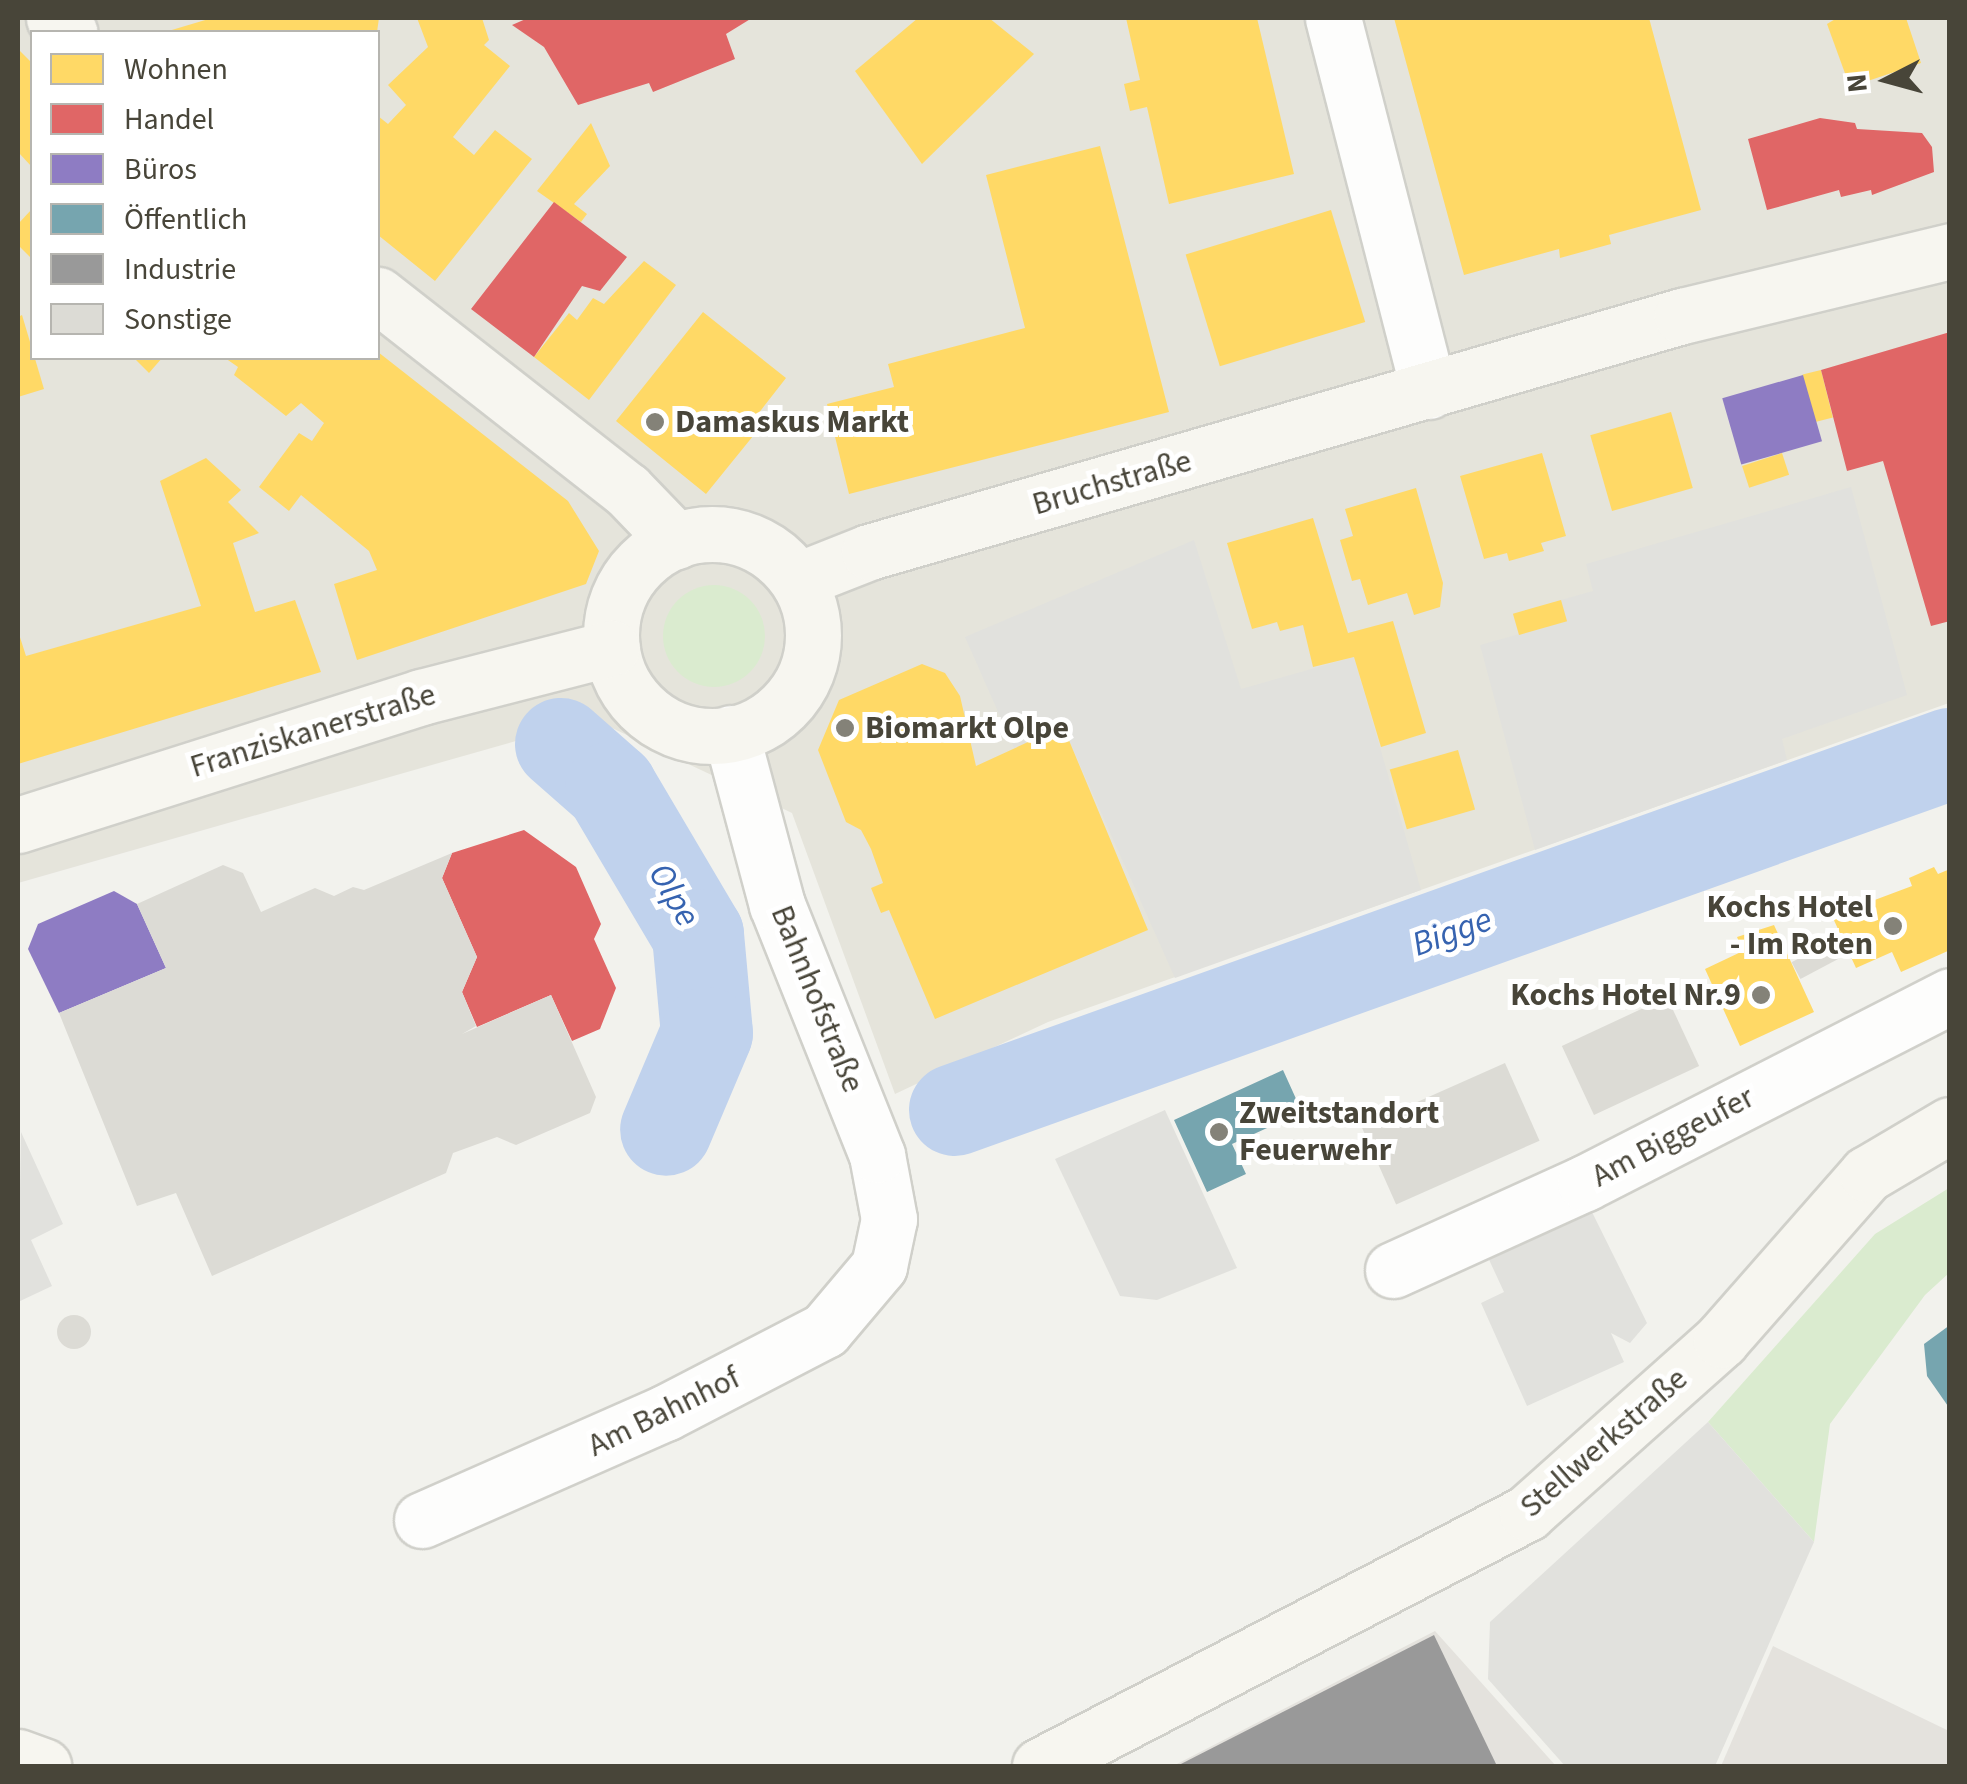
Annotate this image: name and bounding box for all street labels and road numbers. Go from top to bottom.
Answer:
street label: Bruchstraße [1028,442,1196,524]
street label: Franziskanerstraße [186,675,440,787]
street label: Bahnhofstraße [762,900,872,1098]
street label: Am Biggeufer [1585,1078,1761,1196]
street label: Am Bahnhof [582,1359,746,1465]
street label: Stellwerkstraße [1513,1360,1695,1526]

